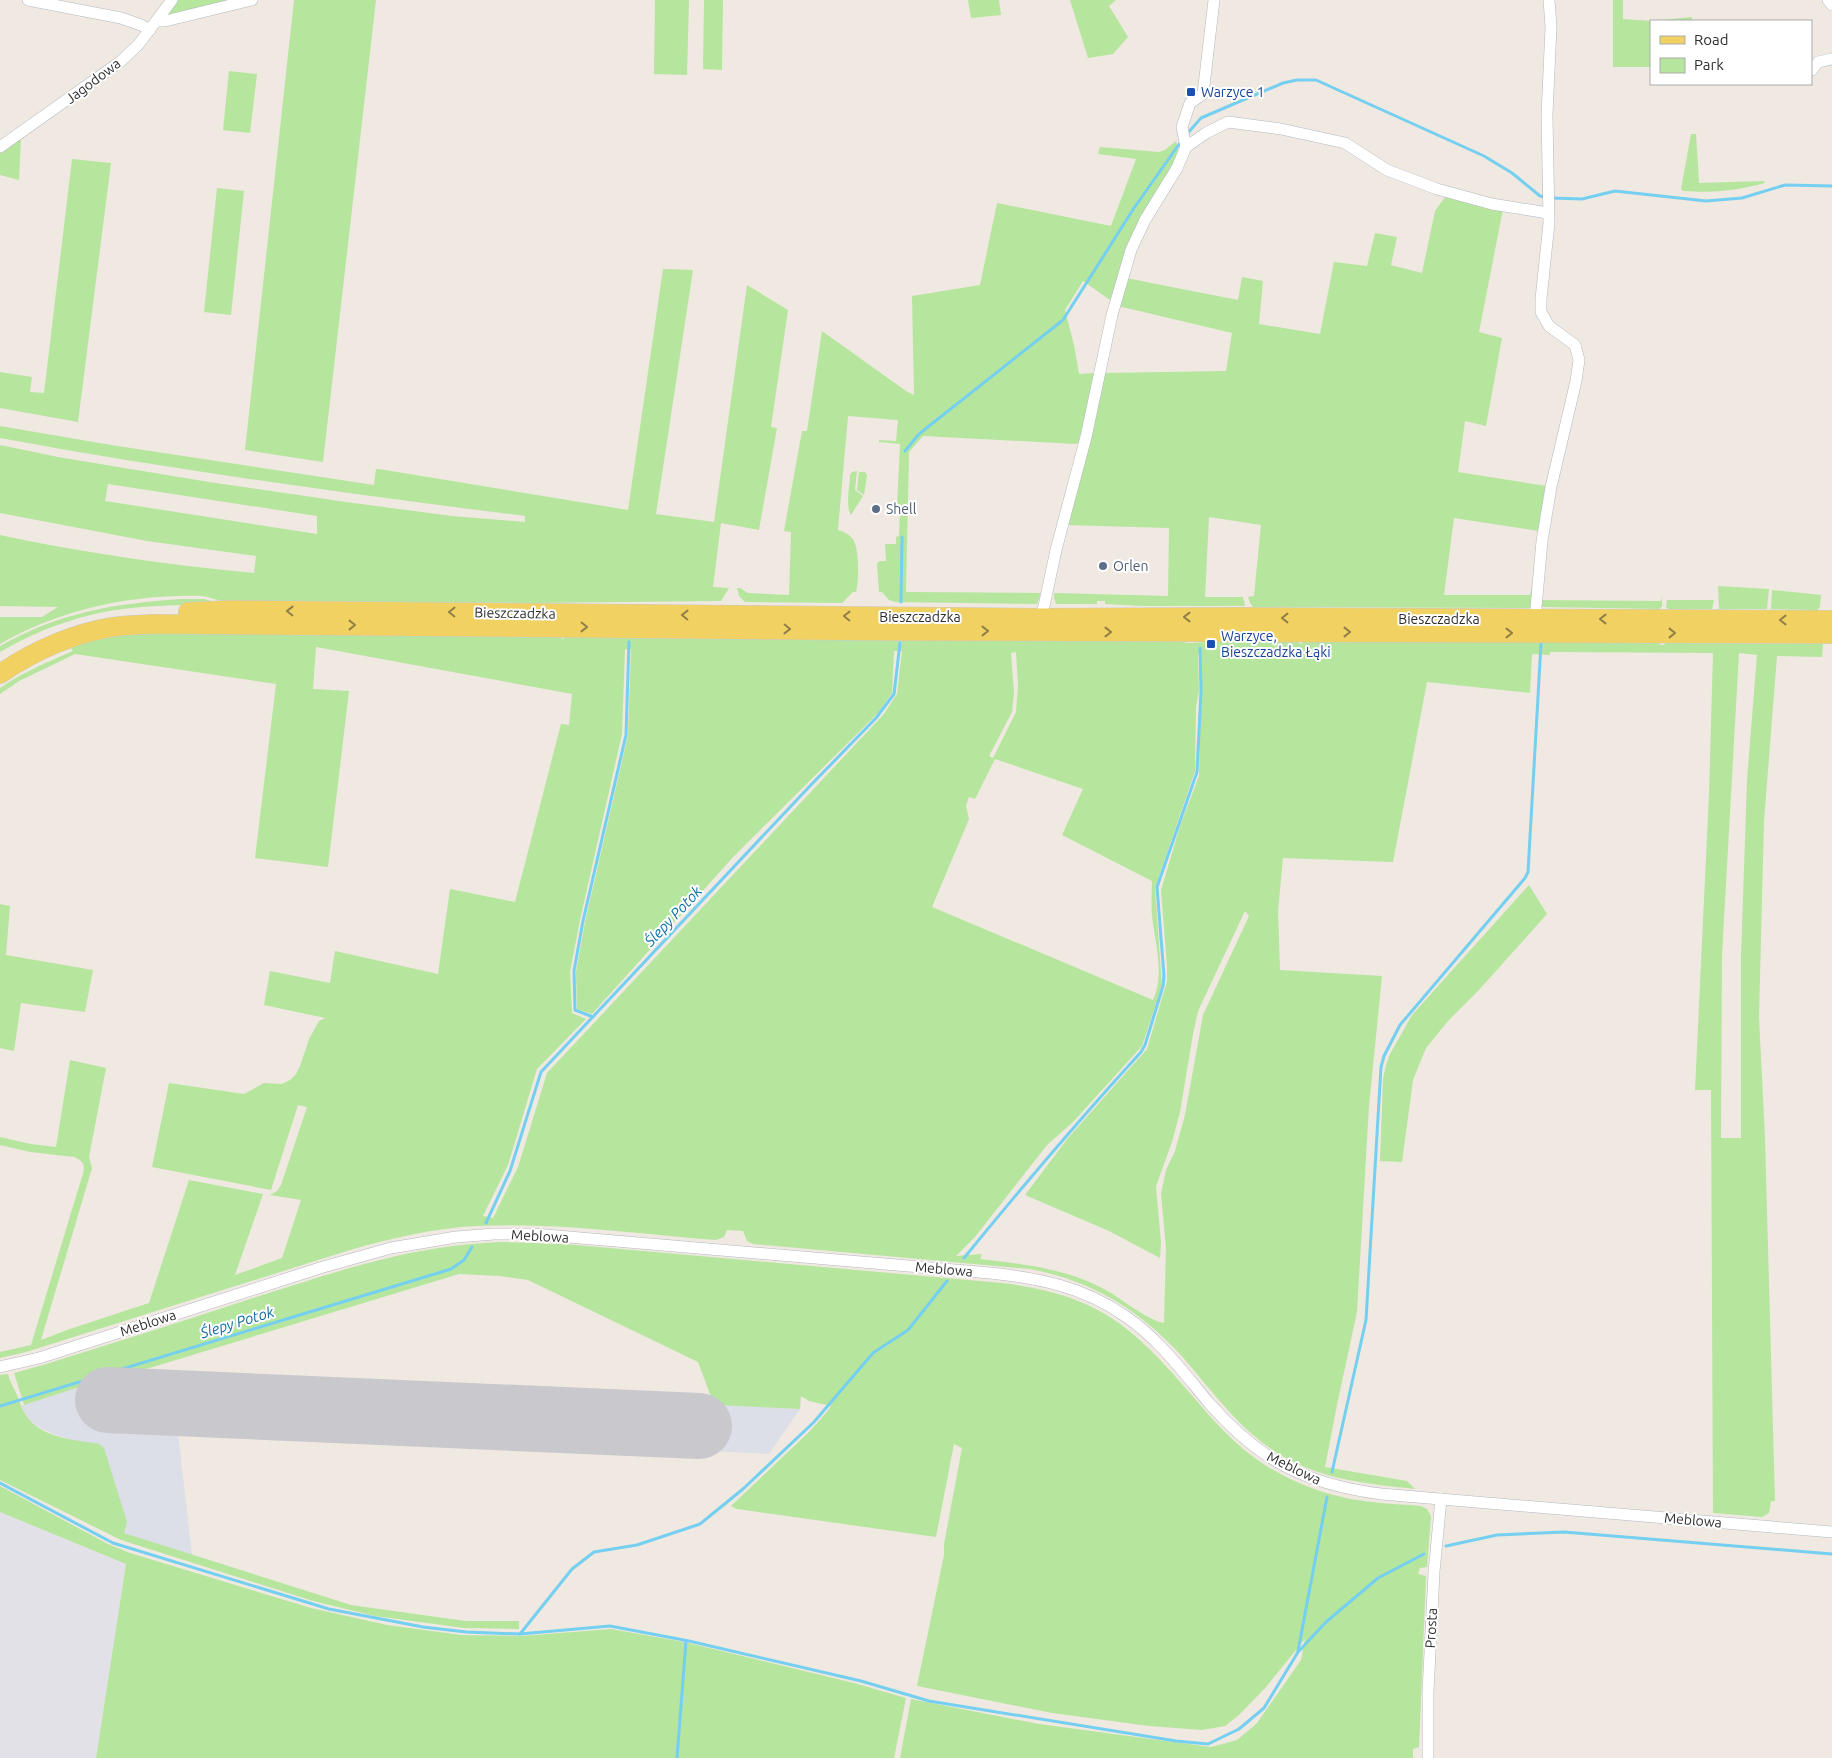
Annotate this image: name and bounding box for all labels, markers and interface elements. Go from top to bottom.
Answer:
legend [1650,20,1812,85]
text: Road [1694,31,1729,48]
street label: Jagodowa [62,55,124,107]
text: Park [1694,56,1724,73]
place label: Warzyce 1 [1201,84,1265,100]
marker: Warzyce 1 [1185,86,1197,98]
place label: Shell [886,501,917,517]
marker: Shell [870,503,882,515]
place label: Orlen [1113,558,1149,574]
marker: Orlen [1097,560,1109,572]
street label: Bieszczadzka [474,604,556,622]
one-way arrow [285,606,293,616]
one-way arrow [448,607,456,617]
street label: Bieszczadzka [879,609,961,625]
one-way arrow [680,610,688,620]
one-way arrow [843,611,850,621]
street label: Bieszczadzka [1398,611,1480,627]
one-way arrow [1183,612,1191,622]
one-way arrow [1281,612,1289,623]
one-way arrow [1599,614,1607,625]
one-way arrow [1779,615,1787,625]
one-way arrow [348,620,356,630]
one-way arrow [580,622,588,632]
one-way arrow [783,624,791,635]
one-way arrow [982,626,990,636]
one-way arrow [1104,626,1112,637]
one-way arrow [1343,627,1351,637]
place label: Warzyce, Bieszczadzka Łąki [1221,628,1331,660]
one-way arrow [1506,628,1513,638]
one-way arrow [1668,628,1676,638]
marker: Warzyce, Bieszczadzka Łąki [1205,638,1217,650]
water label: Ślepy Potok [640,882,705,950]
street label: Meblowa [511,1226,569,1246]
street label: Meblowa [914,1259,974,1279]
water label: Ślepy Potok [197,1303,276,1342]
street label: Meblowa [118,1306,178,1340]
street label: Meblowa [1264,1448,1324,1488]
street label: Meblowa [1663,1510,1723,1530]
street label: Prosta [1422,1607,1440,1649]

